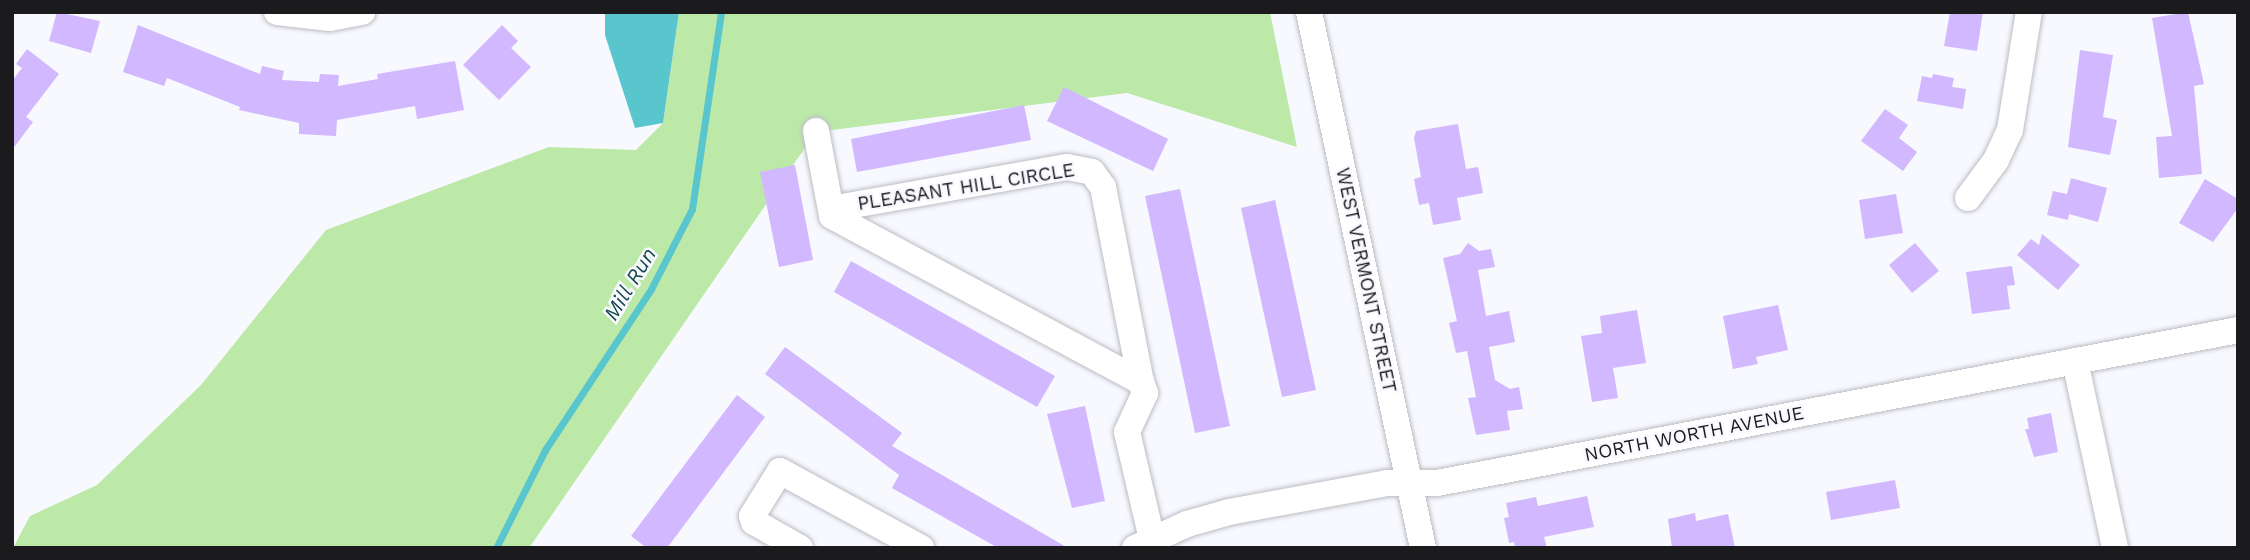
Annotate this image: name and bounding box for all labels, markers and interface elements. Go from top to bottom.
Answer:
street label: PLEASANT HILL CIRCLE [855,159,1077,215]
street label: WEST VERMONT STREET [1331,165,1401,395]
water label: Mill Run [598,243,662,325]
street label: NORTH WORTH AVENUE [1582,401,1806,467]

